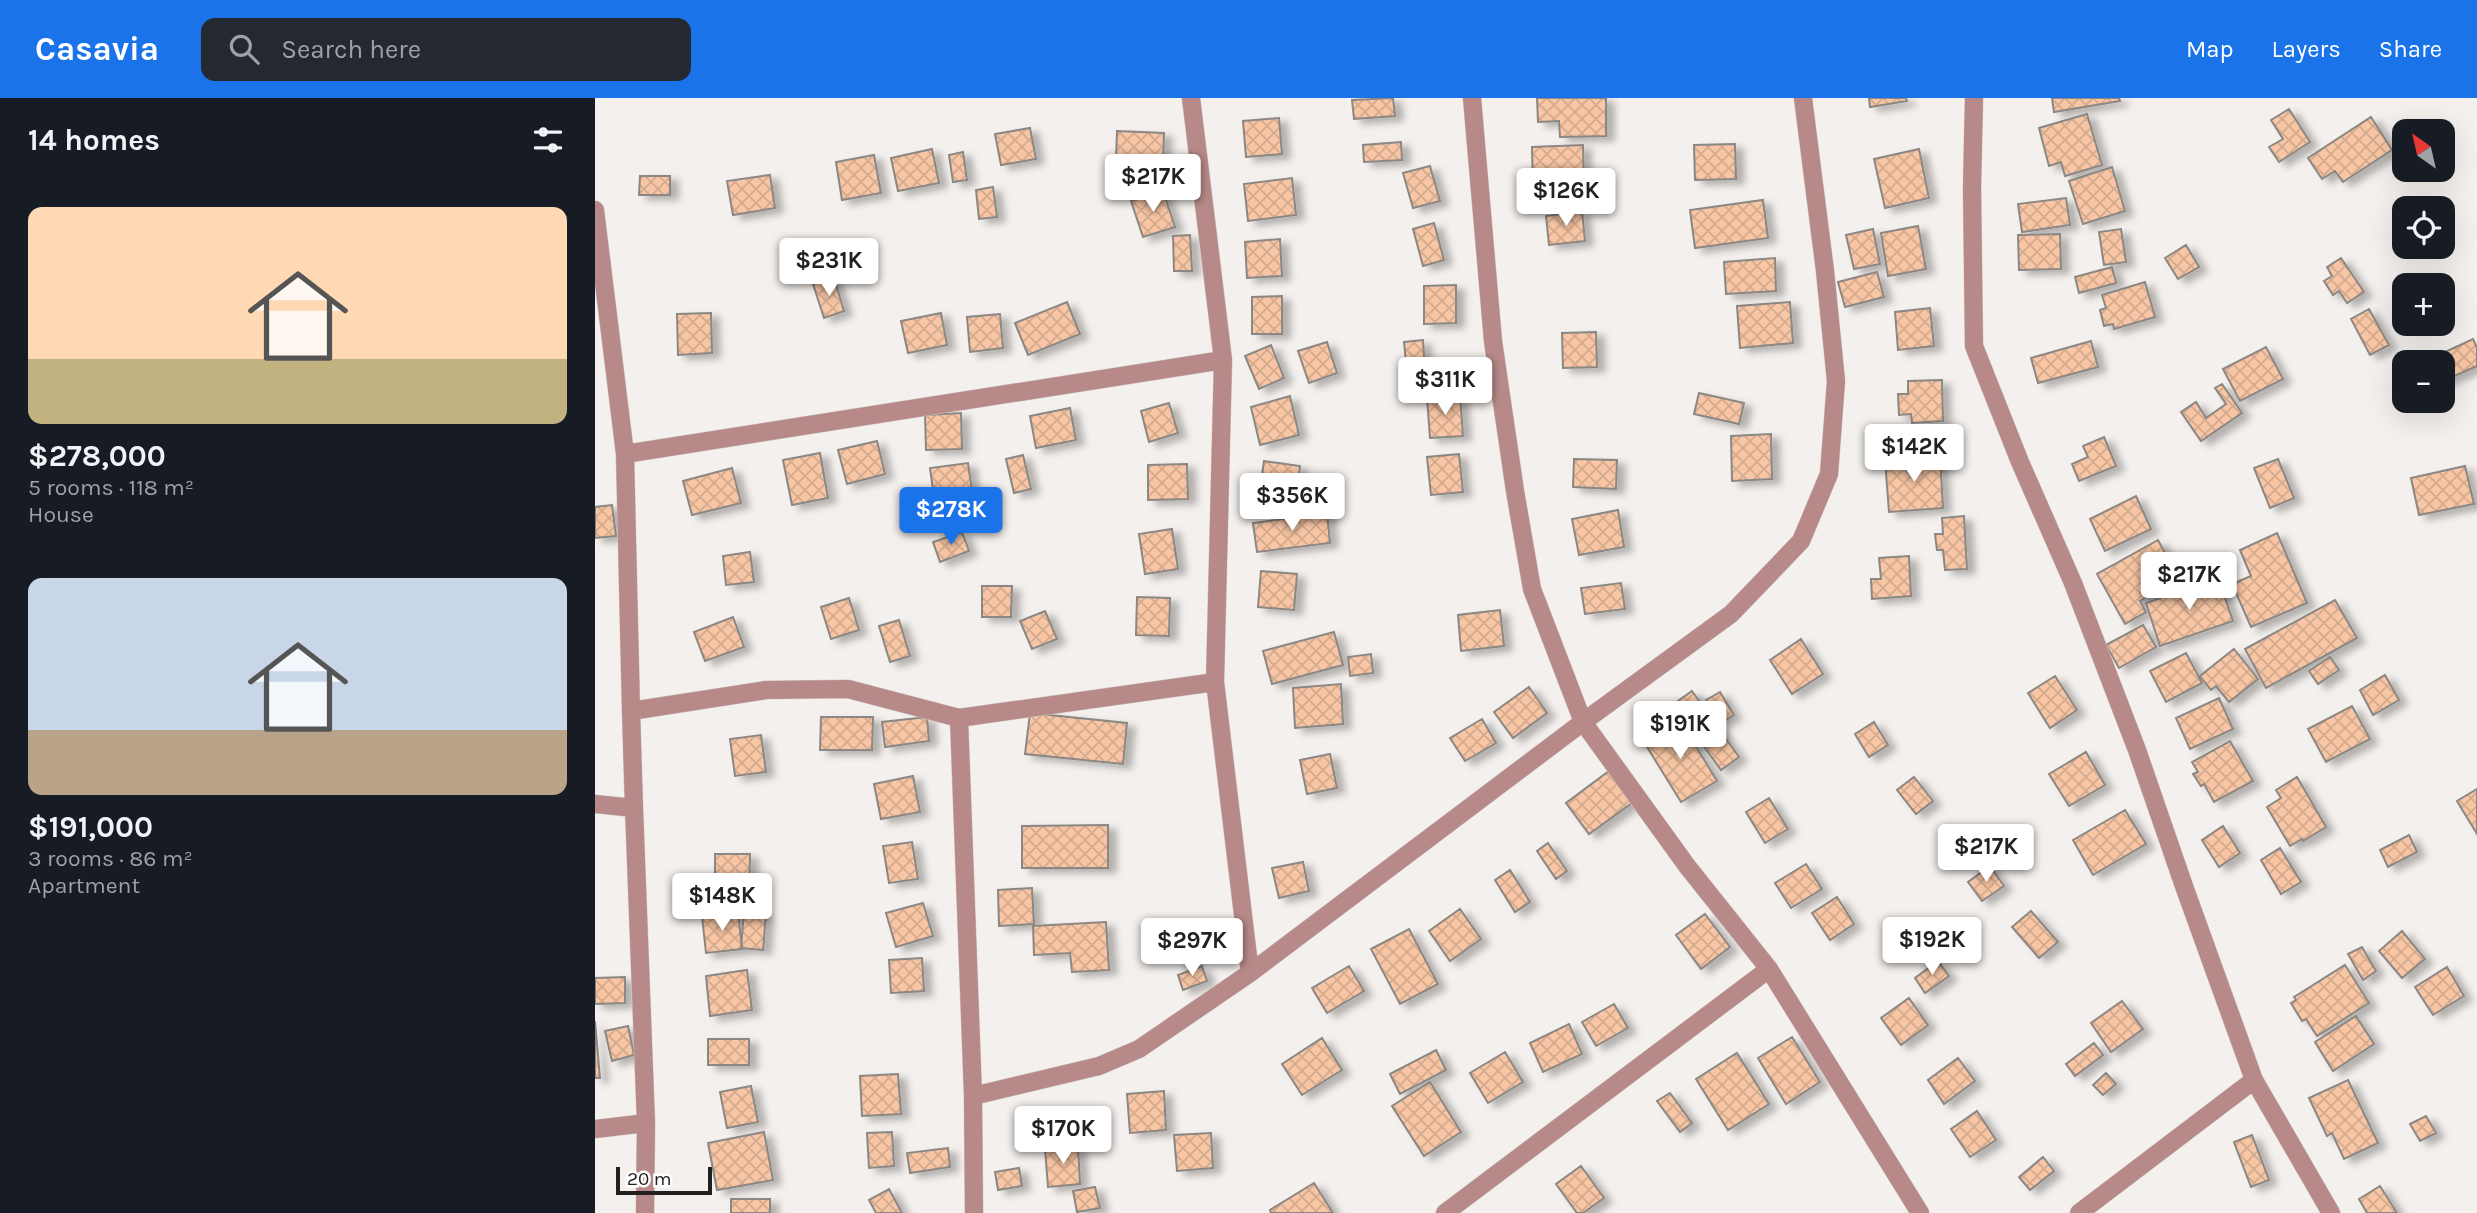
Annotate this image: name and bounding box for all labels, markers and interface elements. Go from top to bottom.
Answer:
search box [201,18,691,81]
text: Casavia [35,30,159,68]
icon: search [225,30,263,68]
text: Search here [281,34,421,65]
text: Map [2186,35,2234,63]
text: Layers [2272,35,2341,63]
text: Share [2379,35,2442,63]
north arrow [2392,119,2455,182]
map controls [2392,119,2455,413]
icon: filters [529,121,567,159]
text: 14 homes [28,122,160,158]
pin: $217K [1104,155,1202,214]
text: $217K [1121,163,1185,190]
pin: $126K [1517,169,1615,228]
text: $126K [1533,177,1599,204]
button: locate [2392,196,2455,259]
pin: $231K [780,238,878,298]
text: $231K [795,247,863,274]
icon: home [235,253,361,379]
button: + [2392,273,2455,336]
button: − [2392,350,2455,413]
pin: $311K [1396,358,1494,417]
text: $311K [1414,366,1476,393]
pin: $142K [1865,424,1963,484]
text: $142K [1881,433,1947,460]
text: $278,000 [28,438,166,474]
text: 5 rooms · 118 m² [28,474,194,501]
pin: $356K [1243,474,1341,533]
text: $356K [1256,482,1328,509]
pin: $278K [902,488,1000,547]
text: $278K [915,496,987,523]
text: House [28,501,94,528]
pin: $217K [2140,552,2238,612]
text: $217K [2157,561,2221,588]
icon: home [235,624,361,750]
pin: $191K [1631,702,1729,761]
text: $191K [1649,710,1711,737]
text: $191,000 [28,809,153,845]
pin: $217K [1937,824,2035,884]
text: $217K [1954,833,2018,860]
text: 3 rooms · 86 m² [28,845,193,872]
text: Apartment [28,872,140,899]
pin: $148K [673,874,771,933]
text: $148K [688,882,756,909]
pin: $297K [1143,918,1241,978]
pin: $192K [1883,918,1981,977]
text: $192K [1898,926,1966,953]
text: $297K [1157,927,1227,954]
pin: $170K [1014,1107,1112,1166]
text: $170K [1030,1115,1096,1142]
scale bar [616,1164,712,1196]
text: 20 m [627,1168,672,1190]

